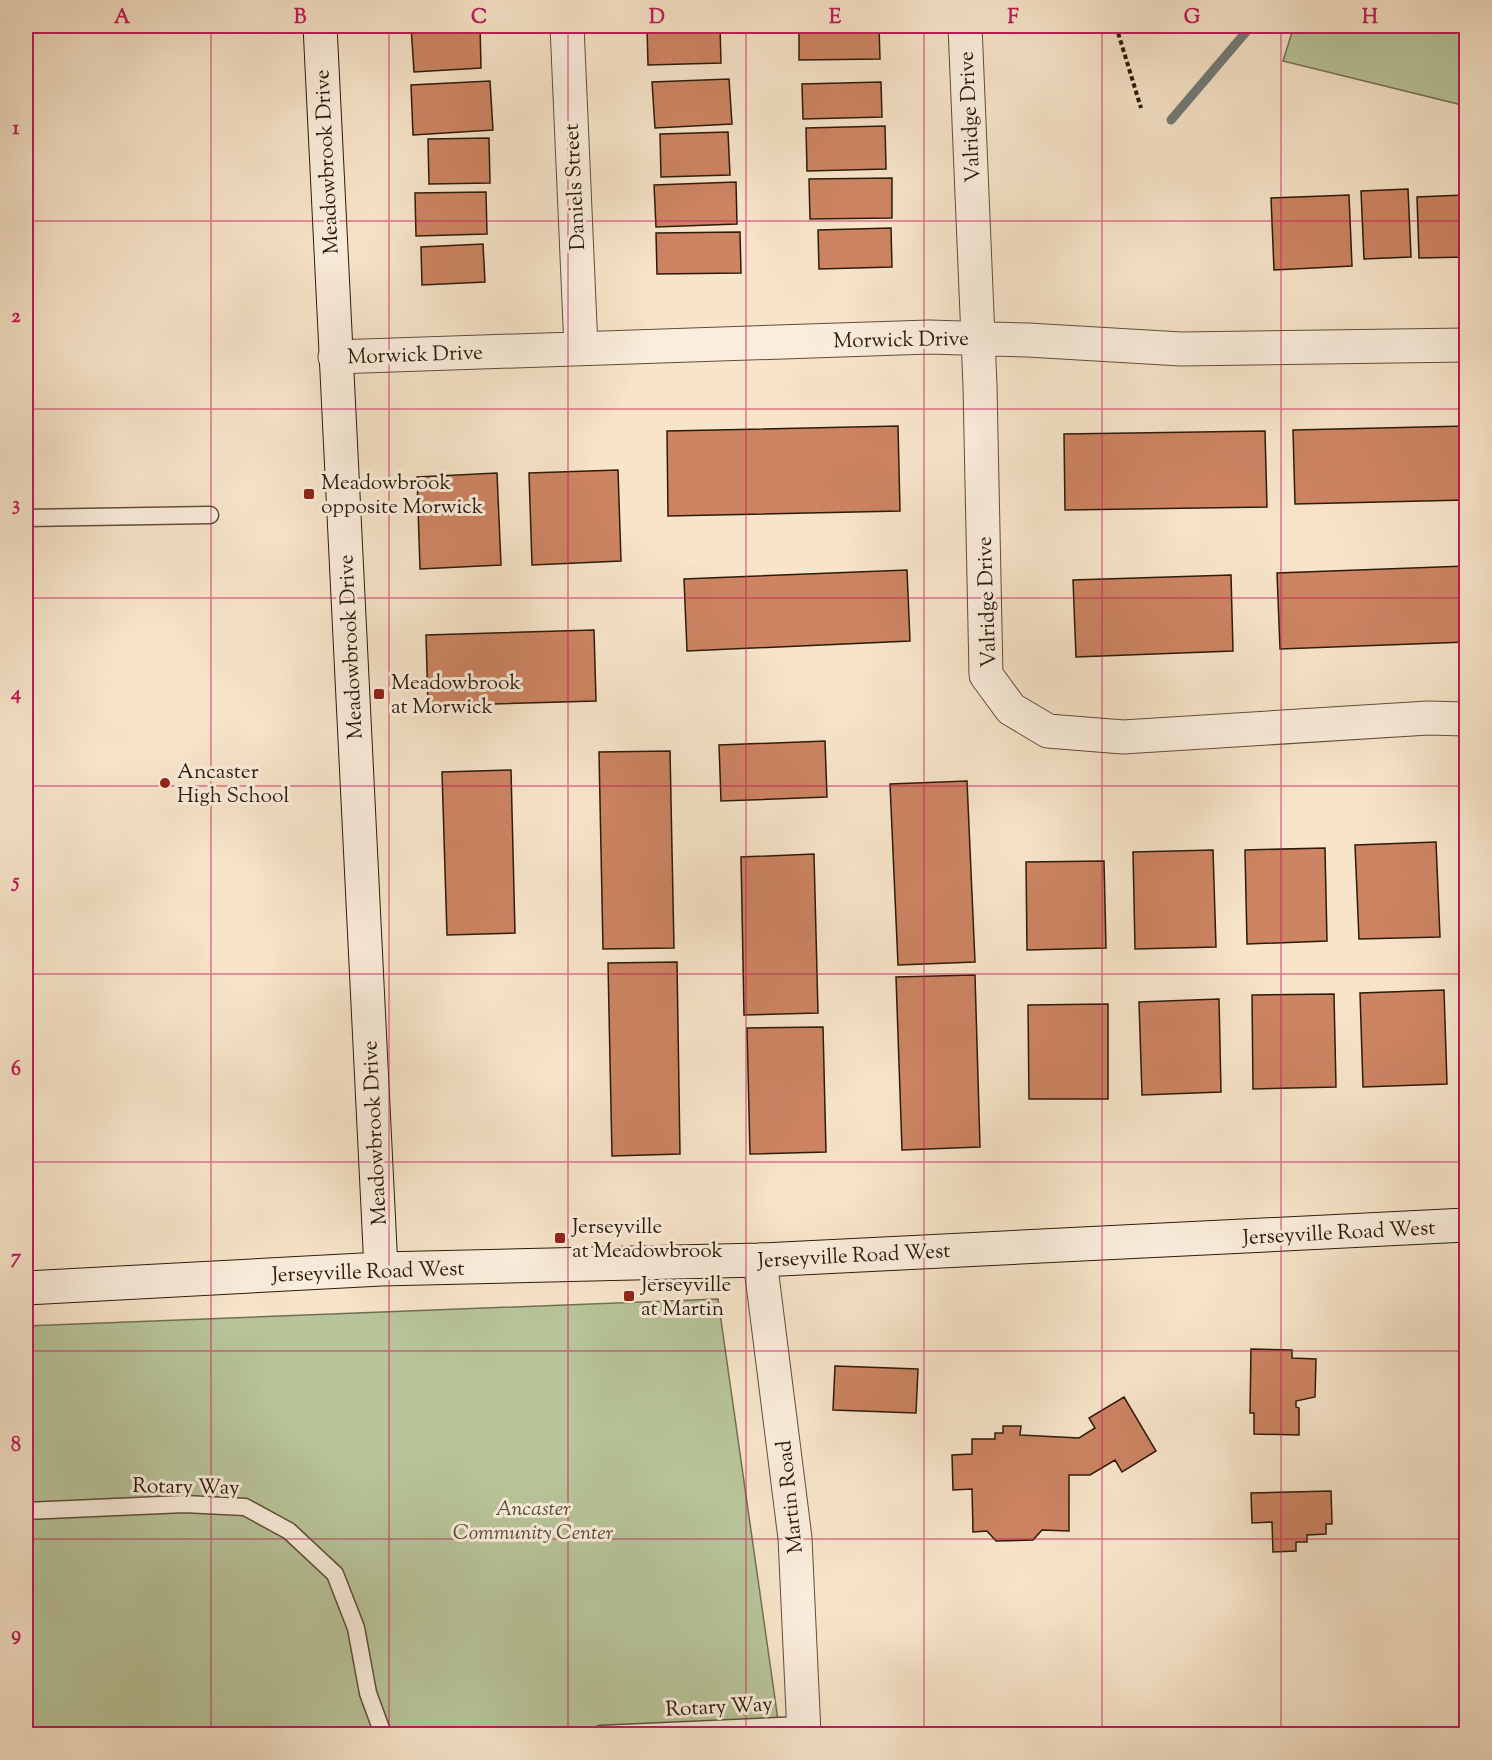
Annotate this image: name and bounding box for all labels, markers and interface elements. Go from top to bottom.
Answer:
text: A [114,4,131,33]
text: B [294,4,307,33]
text: C [471,4,487,33]
text: D [649,4,665,33]
text: E [829,4,842,33]
text: F [1007,4,1019,33]
text: G [1184,4,1201,33]
text: H [1362,4,1378,33]
street label: Valridge Drive [953,51,989,183]
street label: Meadowbrook Drive [308,69,348,255]
text: 1 [13,115,20,144]
street label: Daniels Street [558,123,594,251]
text: 2 [11,303,21,332]
street label: Morwick Drive [833,325,969,357]
street label: Morwick Drive [347,339,483,373]
place label: Meadowbrook opposite Morwick [321,469,484,523]
marker: Meadowbrook opposite Morwick [302,487,316,501]
text: 3 [12,491,20,520]
street label: Valridge Drive [971,536,1005,668]
street label: Meadowbrook Drive [332,554,372,740]
place label: Meadowbrook at Morwick [391,669,521,723]
text: 4 [10,680,21,709]
marker: Meadowbrook at Morwick [372,687,386,701]
place label: Ancaster High School [177,758,289,812]
marker: Ancaster High School [158,776,172,790]
text: 5 [11,868,20,897]
street label: Meadowbrook Drive [356,1040,396,1226]
text: 6 [11,1056,21,1085]
place label: Jerseyville at Meadowbrook [571,1213,724,1267]
street label: Jerseyville Road West [1241,1214,1436,1254]
marker: Jerseyville at Meadowbrook [553,1231,567,1245]
street label: Jerseyville Road West [756,1237,951,1277]
text: 7 [11,1244,22,1273]
street label: Jerseyville Road West [270,1255,465,1291]
place label: Jerseyville at Martin [640,1271,731,1325]
marker: Jerseyville at Martin [622,1289,636,1303]
text: 8 [11,1432,21,1461]
street label: Martin Road [770,1439,812,1555]
street label: Rotary Way [132,1472,240,1504]
park label: Ancaster Community Center [453,1495,614,1549]
text: 9 [11,1621,21,1650]
street label: Rotary Way [665,1690,774,1726]

